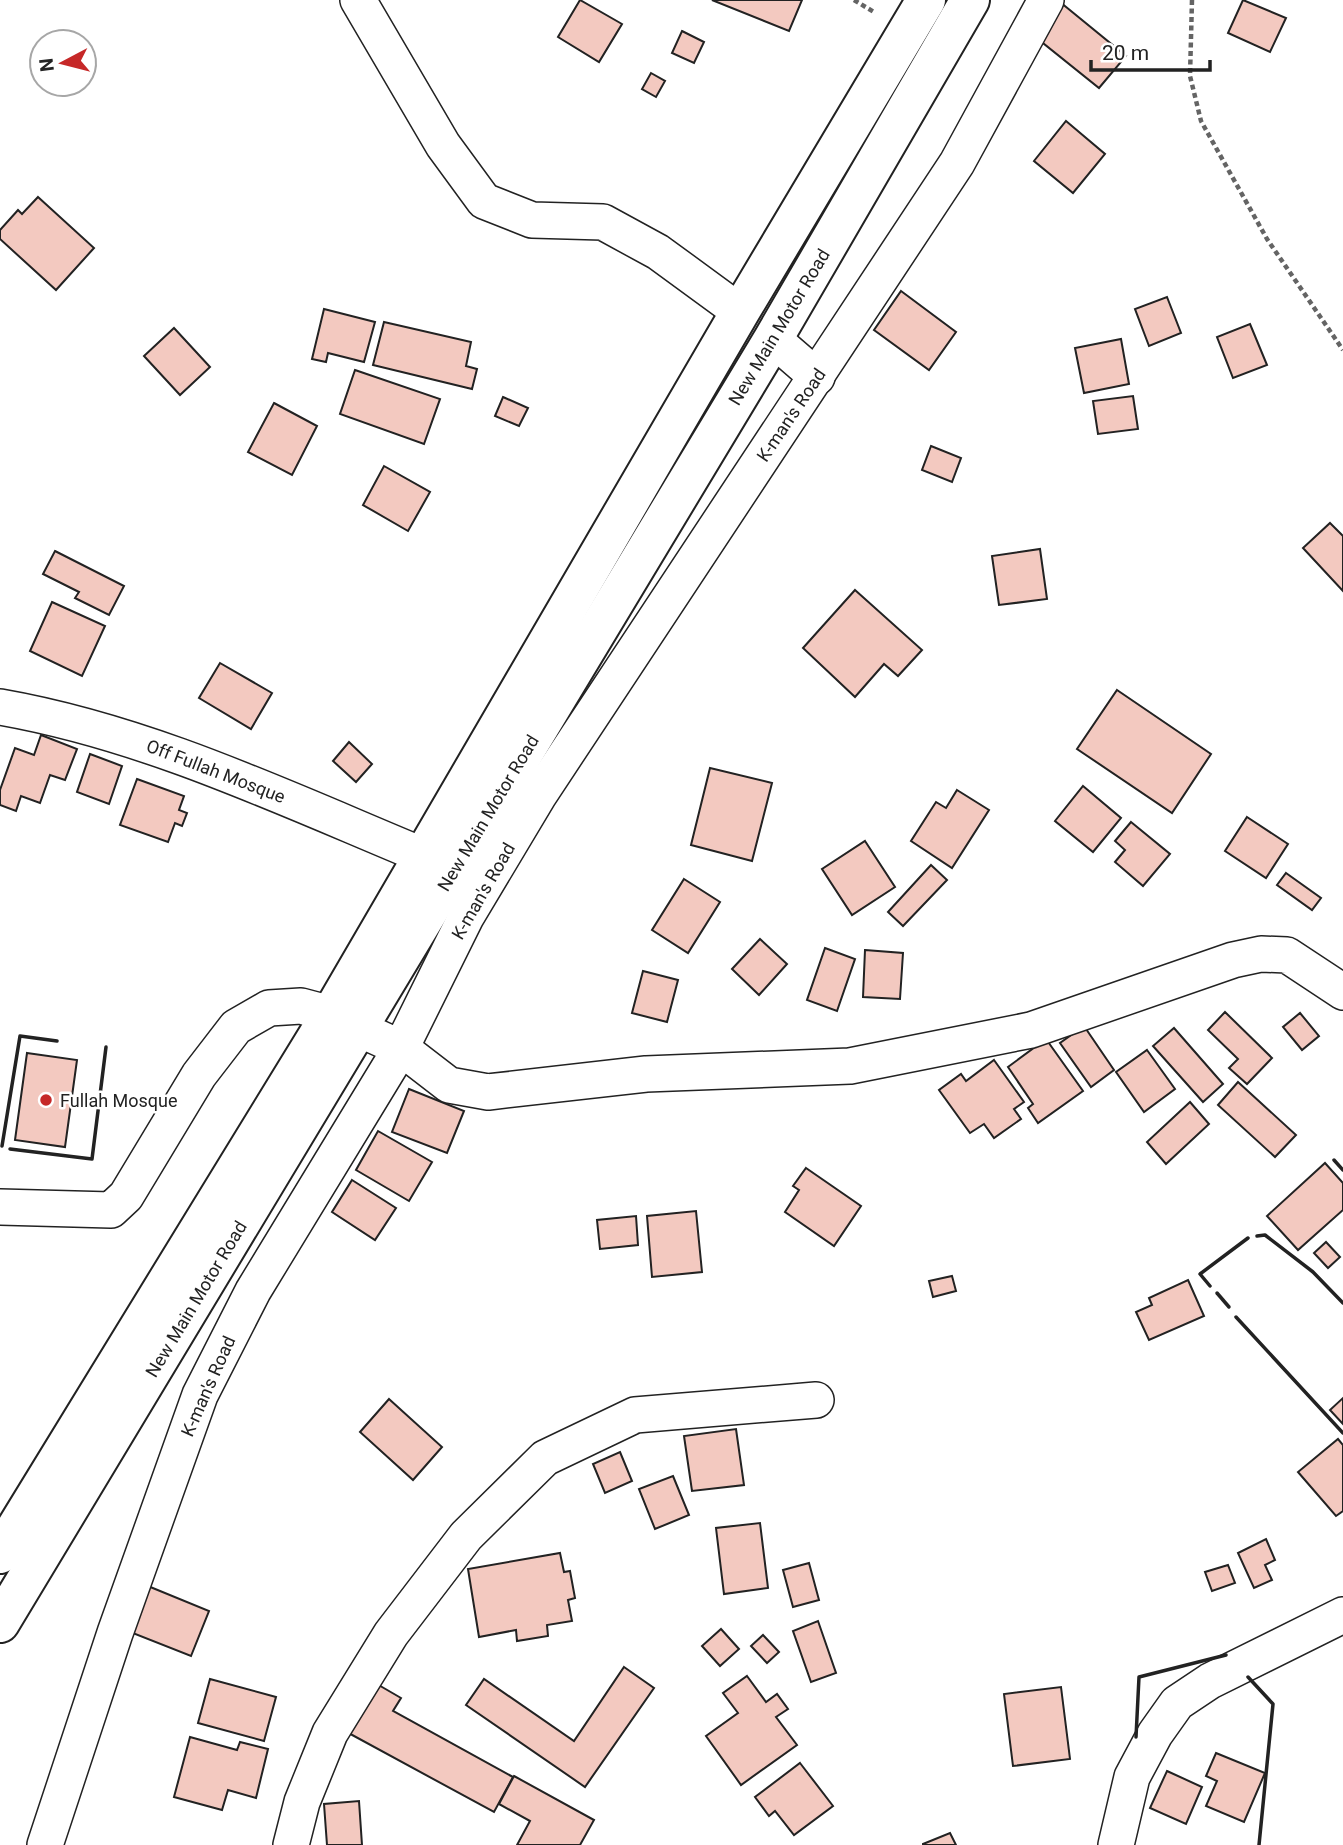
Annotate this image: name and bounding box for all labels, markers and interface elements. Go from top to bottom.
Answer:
north arrow [28,28,98,98]
scale bar [1091,28,1210,72]
text: 20 m [1102,41,1149,65]
text: N [34,57,59,73]
street label: New Main Motor Road [724,245,834,409]
street label: K-man's Road [752,364,830,466]
street label: New Main Motor Road [433,731,543,895]
street label: Off Fullah Mosque [144,735,288,807]
street label: K-man's Road [447,839,519,943]
place label: Fullah Mosque [60,1090,178,1111]
marker: Fullah Mosque [38,1092,54,1108]
street label: New Main Motor Road [141,1217,251,1381]
street label: K-man's Road [176,1332,240,1440]

